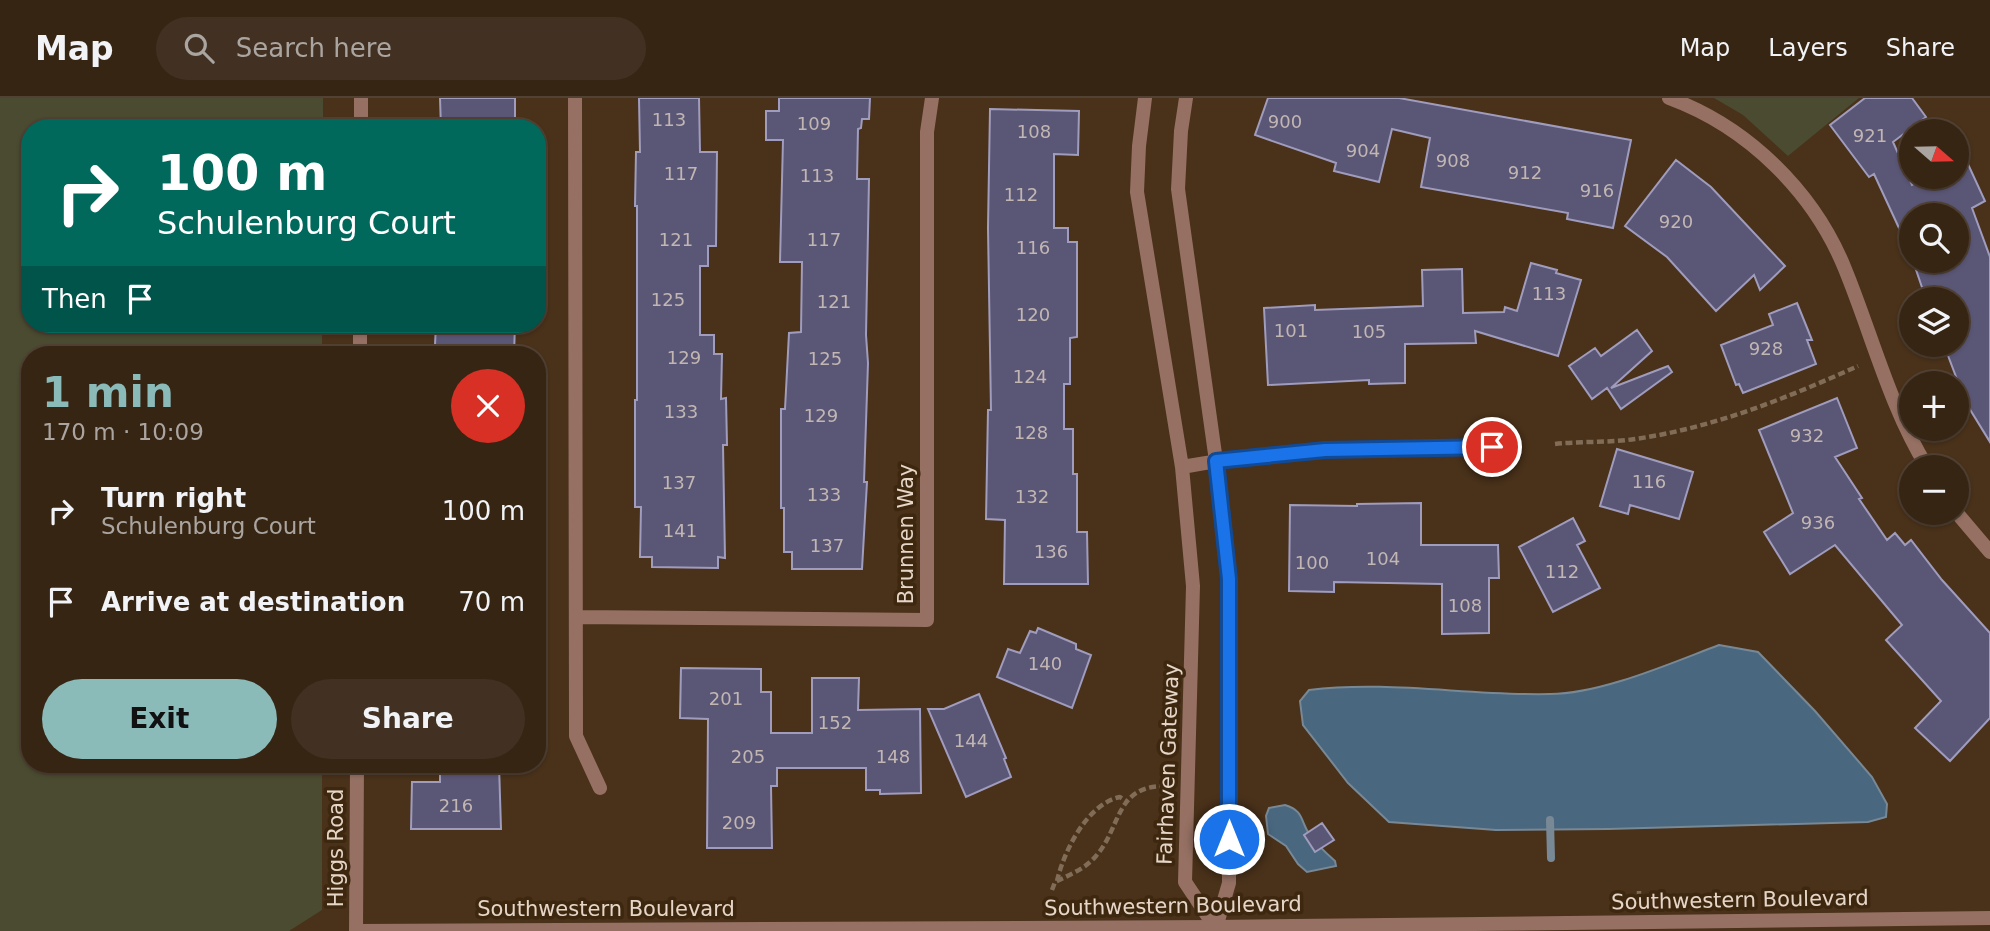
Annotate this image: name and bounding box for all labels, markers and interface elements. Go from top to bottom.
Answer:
search box [156,17,646,80]
text: Map [35,29,114,68]
icon: search [180,29,218,67]
text: Search here [236,33,392,63]
text: Map [1680,34,1730,62]
text: Layers [1768,34,1848,62]
text: Share [1886,34,1955,62]
house number: 113 [652,109,686,130]
house number: 900 [1268,111,1302,132]
house number: 109 [797,113,831,134]
north arrow [1899,119,1969,189]
map controls [1899,119,1969,525]
house number: 108 [1017,121,1051,142]
house number: 921 [1853,125,1887,146]
house number: 904 [1346,140,1380,161]
text: 100 m [157,145,327,202]
icon: right [42,147,133,238]
house number: 908 [1436,150,1470,171]
house number: 912 [1508,162,1542,183]
house number: 117 [664,163,698,184]
house number: 113 [800,165,834,186]
house number: 916 [1580,180,1614,201]
house number: 112 [1004,184,1038,205]
button: search [1899,203,1969,273]
text: Schulenburg Court [157,204,456,242]
house number: 920 [1659,211,1693,232]
house number: 121 [659,229,693,250]
house number: 117 [807,229,841,250]
house number: 116 [1016,237,1050,258]
icon: arrive [121,280,159,318]
house number: 113 [1532,283,1566,304]
text: Then [42,284,107,314]
button: layers [1899,287,1969,357]
house number: 125 [651,289,685,310]
house number: 121 [817,291,851,312]
house number: 120 [1016,304,1050,325]
house number: 101 [1274,320,1308,341]
house number: 105 [1352,321,1386,342]
house number: 928 [1749,338,1783,359]
house number: 129 [667,347,701,368]
house number: 125 [808,348,842,369]
house number: 124 [1013,366,1047,387]
text: 1 min [42,368,174,417]
button: close [451,369,525,443]
button: + [1899,371,1969,441]
house number: 133 [664,401,698,422]
house number: 129 [804,405,838,426]
pin [1462,417,1522,477]
text: 170 m · 10:09 [42,419,204,445]
house number: 128 [1014,422,1048,443]
house number: 932 [1790,425,1824,446]
icon: arrive [1473,428,1511,466]
button: − [1899,455,1969,525]
street label: Brunnen Way [894,464,918,604]
house number: 116 [1632,471,1666,492]
house number: 137 [662,472,696,493]
text: Turn right [101,483,246,513]
house number: 133 [807,484,841,505]
house number: 132 [1015,486,1049,507]
icon: right [42,492,80,530]
text: 100 m [442,496,525,526]
house number: 936 [1801,512,1835,533]
text: Schulenburg Court [101,513,316,539]
house number: 141 [663,520,697,541]
house number: 137 [810,535,844,556]
house number: 136 [1034,541,1068,562]
house number: 104 [1366,548,1400,569]
house number: 100 [1295,552,1329,573]
house number: 112 [1545,561,1579,582]
icon: arrive [42,583,80,621]
text: Arrive at destination [101,587,405,617]
text: 70 m [458,587,525,617]
house number: 108 [1448,595,1482,616]
house number: 140 [1028,653,1062,674]
street label: Fairhaven Gateway [1152,663,1184,865]
button: Exit [42,679,277,759]
button: Share [291,679,525,759]
house number: 201 [709,688,743,709]
house number: 152 [818,712,852,733]
house number: 144 [954,730,988,751]
house number: 205 [731,746,765,767]
house number: 148 [876,746,910,767]
street label: Higgs Road [324,789,348,907]
house number: 216 [439,795,473,816]
position arrow [1192,802,1266,876]
house number: 209 [722,812,756,833]
street label: Southwestern Boulevard [1611,886,1869,914]
street label: Southwestern Boulevard [1044,892,1302,920]
street label: Southwestern Boulevard [477,897,735,921]

